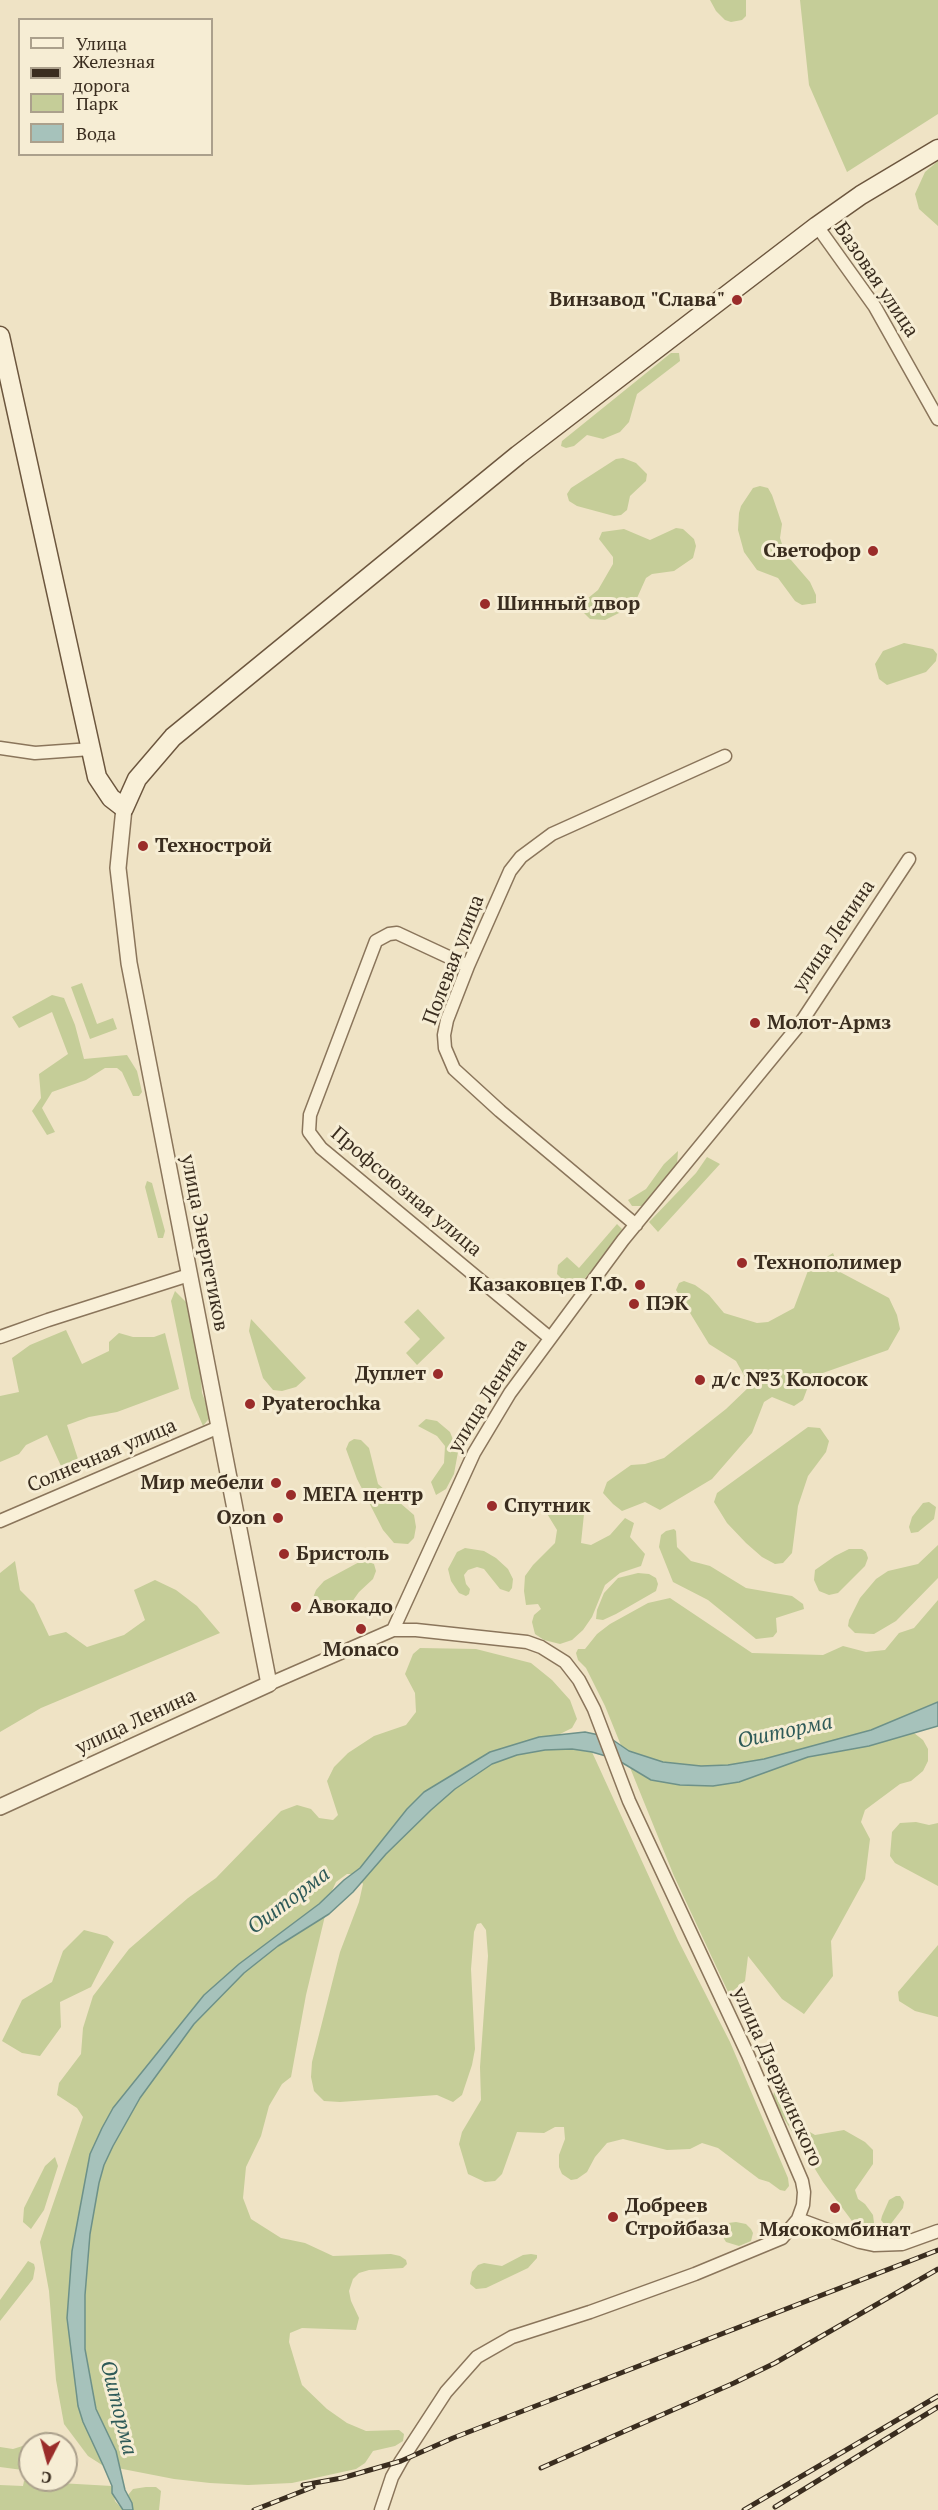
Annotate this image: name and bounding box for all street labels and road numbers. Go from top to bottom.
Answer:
street label: Базовая улица [829,218,923,342]
street label: улица Ленина [788,875,880,997]
street label: Полевая улица [418,892,490,1028]
street label: Профсоюзная улица [326,1122,486,1262]
street label: улица Энергетиков [175,1153,233,1333]
street label: улица Ленина [443,1335,533,1457]
street label: Солнечная улица [24,1414,180,1498]
street label: улица Ленина [72,1684,200,1760]
street label: улица Дзержинского [727,1984,827,2170]

